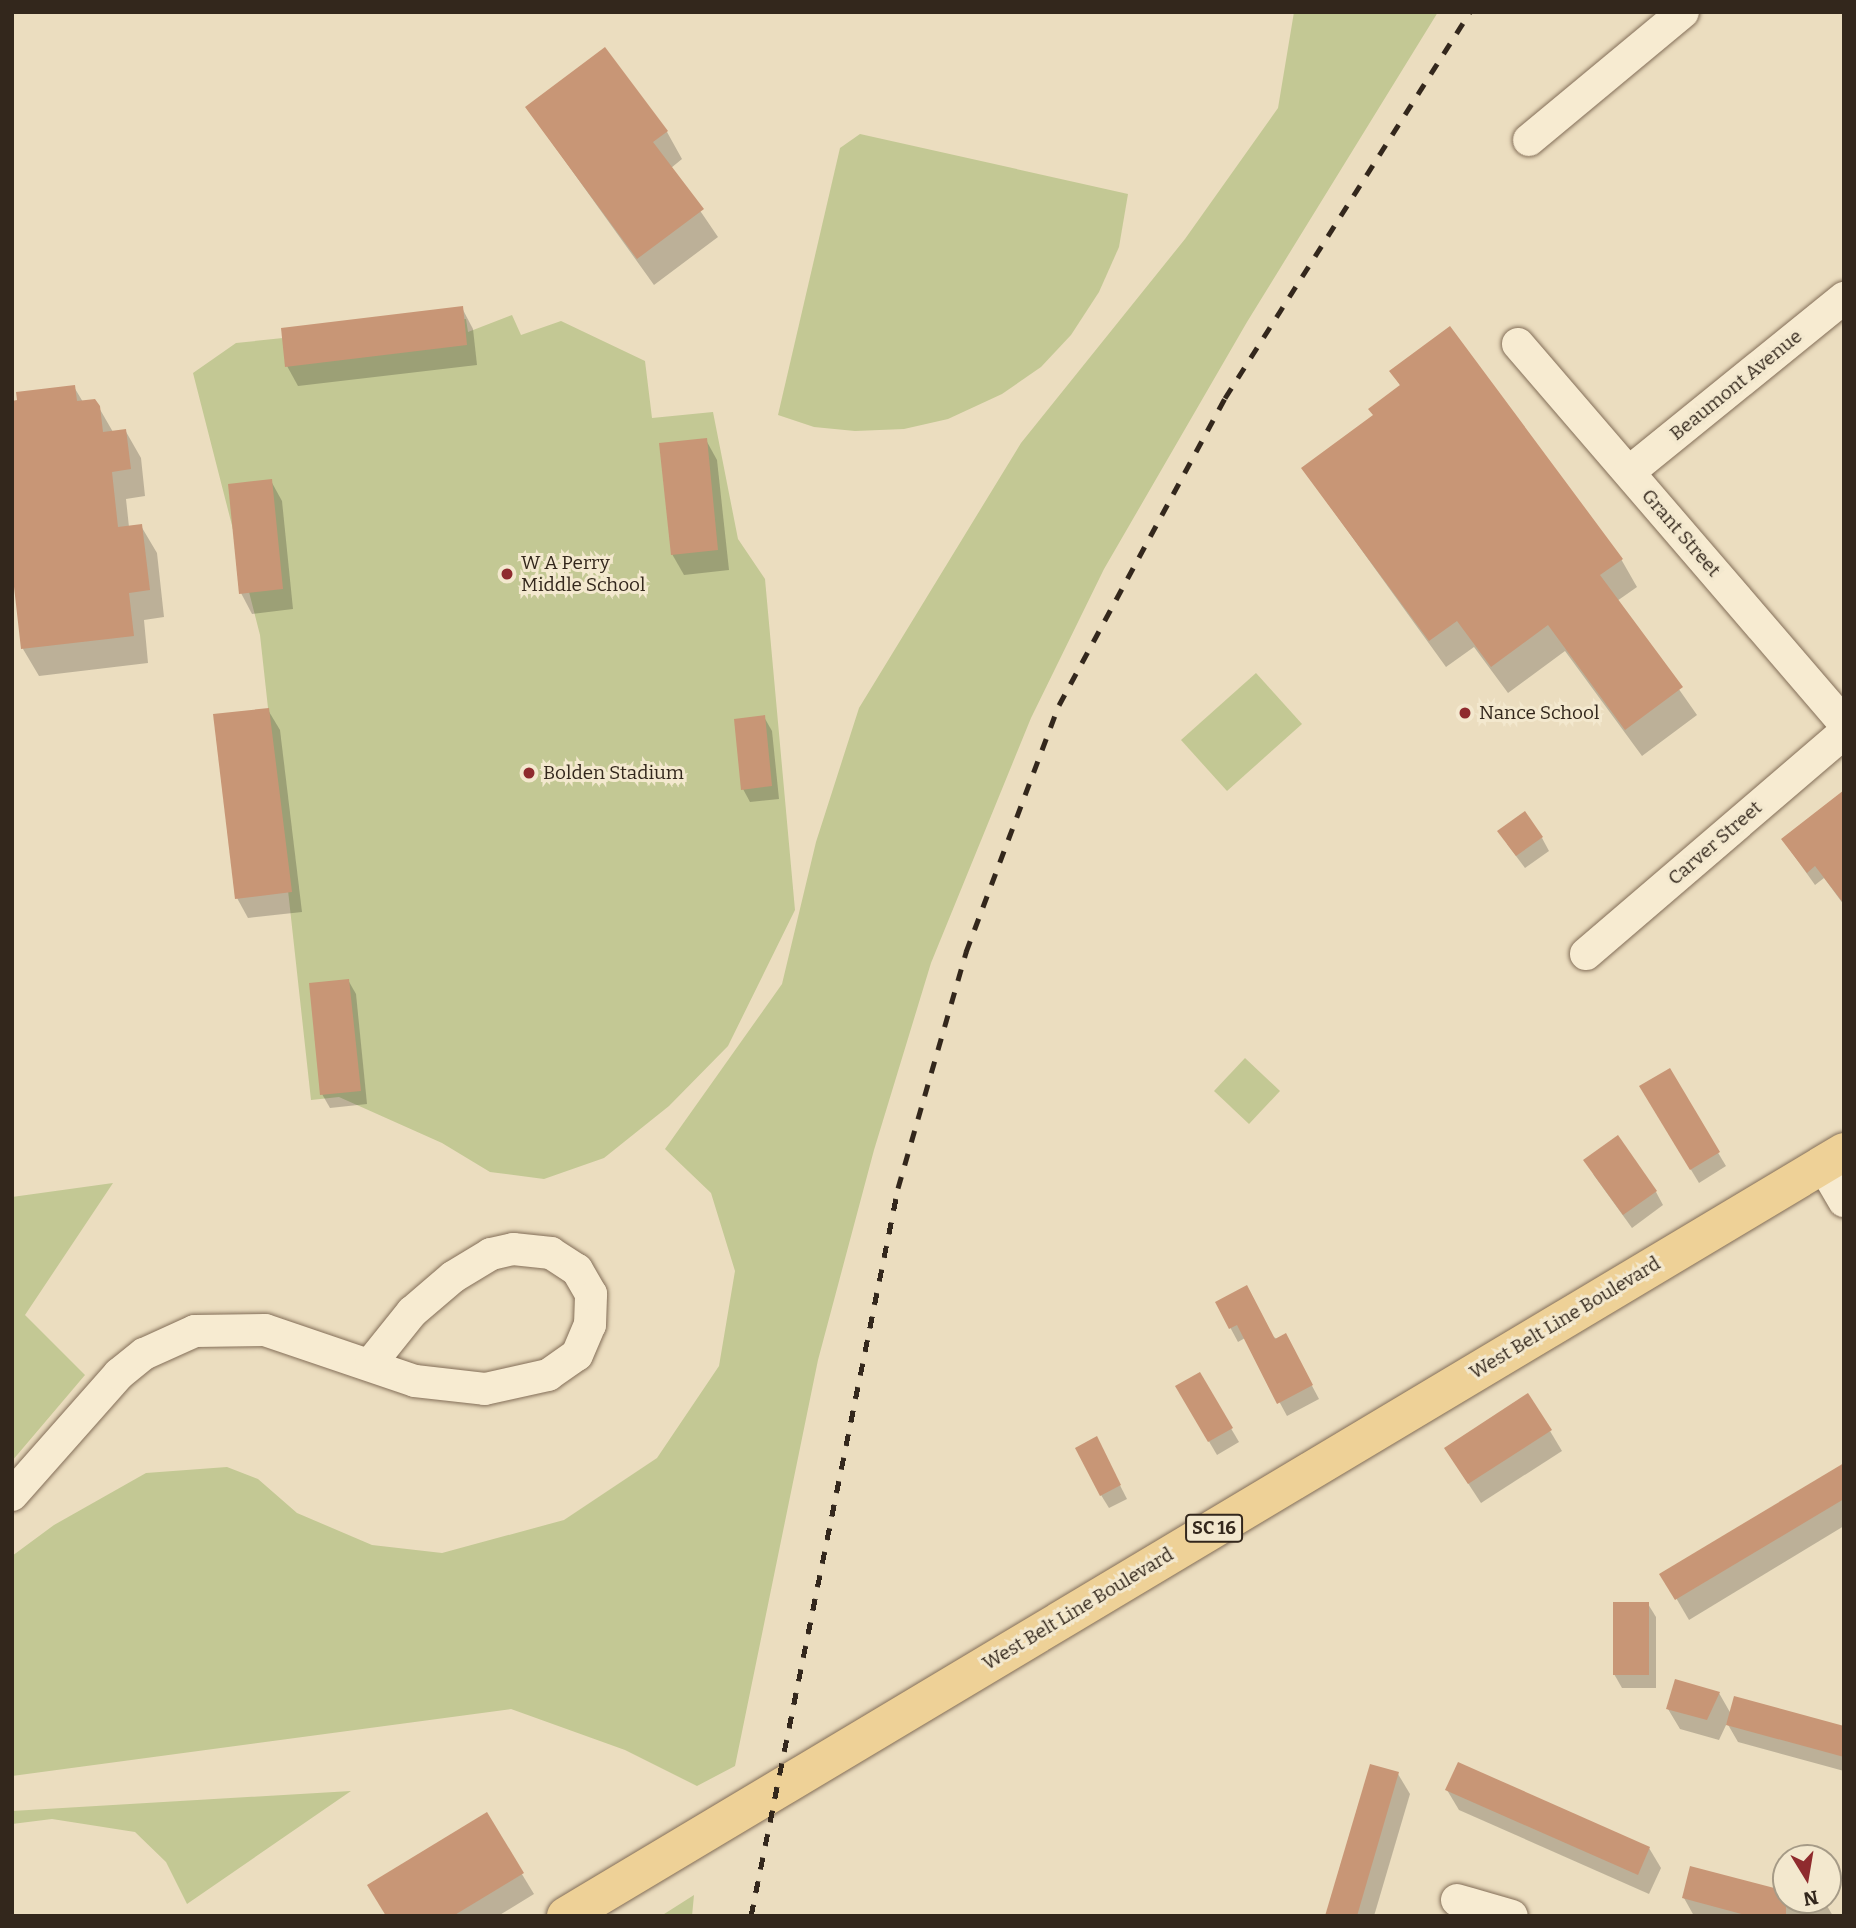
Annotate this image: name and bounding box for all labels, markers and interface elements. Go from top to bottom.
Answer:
street label: Beaumont Avenue [1665,325,1807,445]
street label: Grant Street [1637,485,1725,581]
place label: W A Perry Middle School [521,552,645,596]
marker: W A Perry Middle School [499,566,515,582]
place label: Nance School [1479,702,1599,724]
marker: Nance School [1457,705,1473,721]
place label: Bolden Stadium [543,762,684,784]
marker: Bolden Stadium [521,765,537,781]
street label: Carver Street [1663,796,1767,890]
street label: West Belt Line Boulevard [1466,1252,1664,1384]
road number: SC 16 [1184,1513,1244,1542]
street label: West Belt Line Boulevard [979,1543,1177,1675]
north arrow [1772,1844,1842,1914]
text: N [1801,1885,1820,1911]

